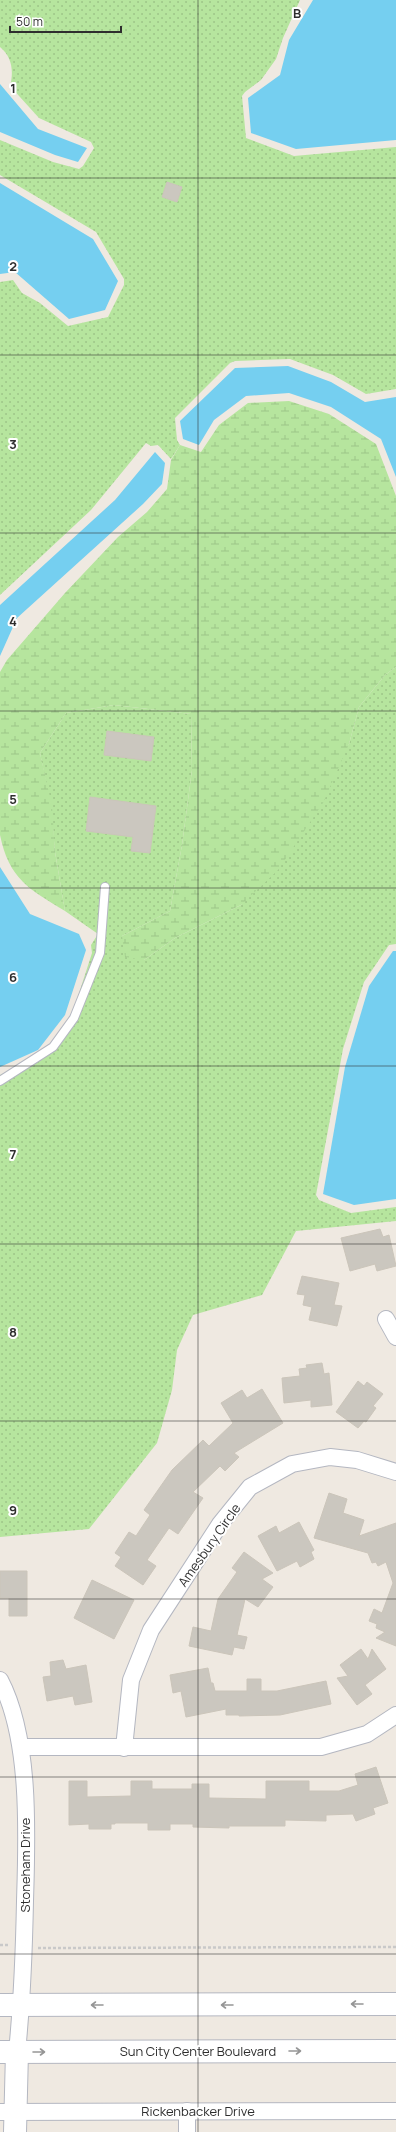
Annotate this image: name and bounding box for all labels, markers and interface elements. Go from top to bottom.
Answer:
text: B [293,4,301,22]
scale bar [10,8,121,34]
text: 50 m [16,13,43,30]
text: 1 [10,79,16,97]
text: 2 [9,257,17,275]
text: 3 [9,435,17,453]
text: 4 [9,612,17,630]
text: 5 [9,790,17,808]
text: 6 [9,968,17,986]
text: 7 [10,1145,17,1163]
text: 8 [9,1323,17,1341]
street label: Amesbury Circle [174,1500,245,1590]
text: 9 [9,1501,17,1519]
street label: Stoneham Drive [16,1817,34,1912]
one-way arrow [351,2000,364,2008]
one-way arrow [91,2001,104,2009]
one-way arrow [221,2001,234,2009]
street label: Sun City Center Boulevard [120,2042,276,2060]
one-way arrow [288,2047,301,2055]
one-way arrow [32,2048,45,2056]
street label: Rickenbacker Drive [141,2102,255,2120]

